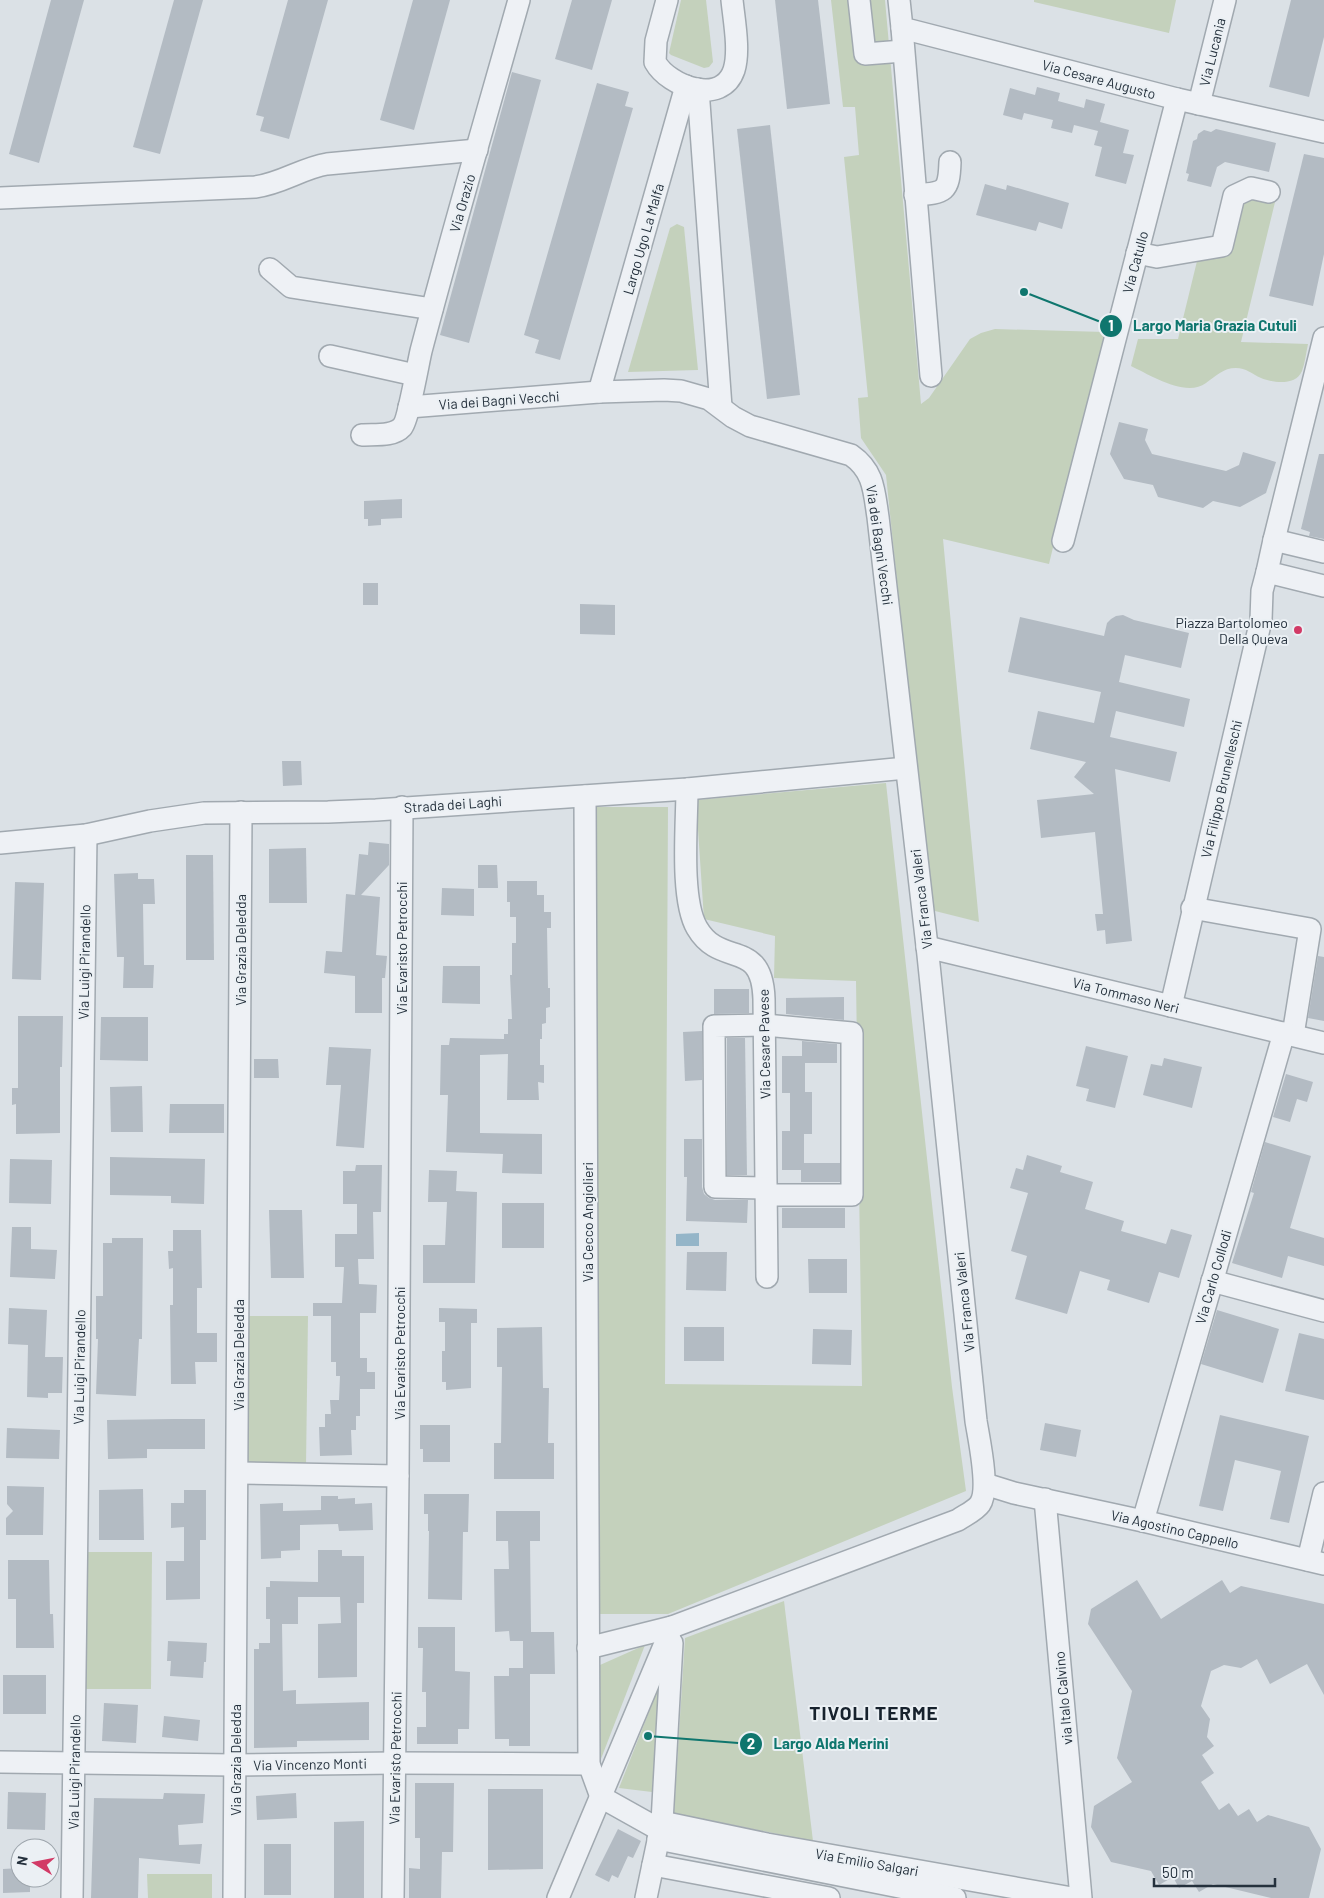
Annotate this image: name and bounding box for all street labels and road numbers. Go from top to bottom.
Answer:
street label: Via Lucania [1195,16,1229,88]
street label: Via Cesare Augusto [1040,56,1158,102]
street label: Via Orazio [446,172,478,234]
street label: Largo Ugo La Malfa [619,181,667,297]
street label: Via Catullo [1119,229,1151,295]
street label: Via dei Bagni Vecchi [438,387,560,413]
street label: Via dei Bagni Vecchi [863,484,897,606]
street label: Via Filippo Brunelleschi [1197,718,1245,860]
street label: Strada dei Laghi [403,792,503,816]
street label: Via Franca Valeri [906,848,936,950]
street label: Via Evaristo Petrocchi [393,881,410,1015]
street label: Via Grazia Deledda [232,894,249,1006]
street label: Via Luigi Pirandello [74,904,94,1020]
street label: Via Tommaso Neri [1071,974,1181,1016]
street label: Via Cesare Pavese [755,989,773,1099]
street label: Via Cecco Angiolieri [579,1162,596,1282]
street label: Via Carlo Collodi [1191,1228,1235,1326]
street label: Via Franca Valeri [950,1251,978,1353]
street label: Via Evaristo Petrocchi [391,1286,408,1420]
street label: Via Grazia Deledda [230,1299,247,1411]
street label: Via Luigi Pirandello [69,1309,89,1425]
street label: Via Agostino Cappello [1109,1506,1241,1552]
street label: via Italo Calvino [1050,1651,1076,1745]
street label: Via Evaristo Petrocchi [385,1691,405,1825]
street label: Via Grazia Deledda [227,1704,244,1816]
street label: Via Luigi Pirandello [64,1714,84,1830]
street label: Via Vincenzo Monti [253,1755,367,1773]
street label: Via Emilio Salgari [814,1845,920,1879]

